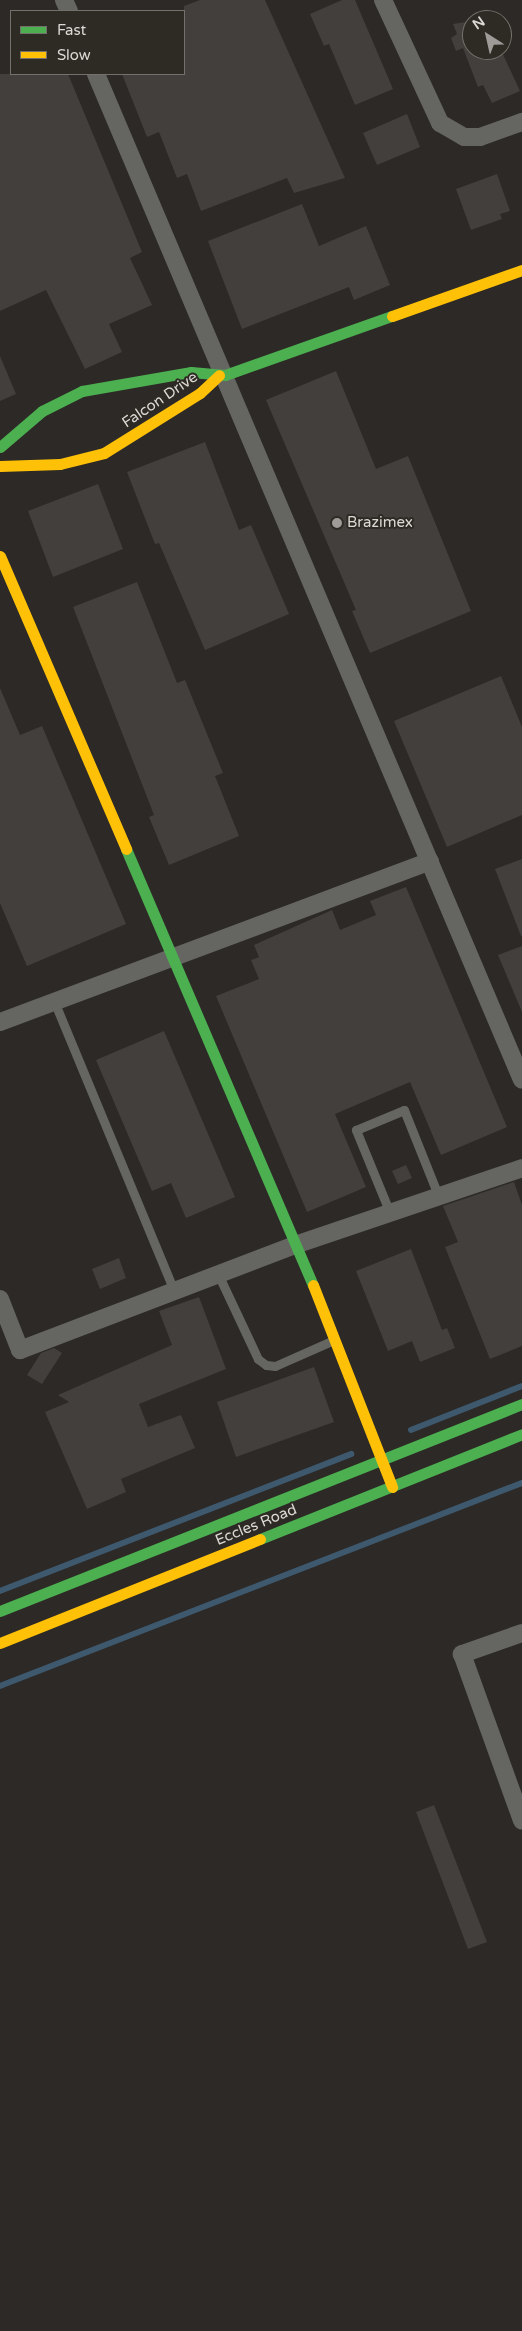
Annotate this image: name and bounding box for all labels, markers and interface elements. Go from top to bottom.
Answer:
legend [10,10,185,75]
north arrow [462,10,512,60]
text: N [469,13,488,33]
text: Fast [57,21,86,39]
text: Slow [57,46,91,64]
street label: Falcon Drive [119,368,201,432]
place label: Brazimex [347,514,413,532]
marker: Brazimex [331,517,343,529]
street label: Eccles Road [213,1500,299,1550]

